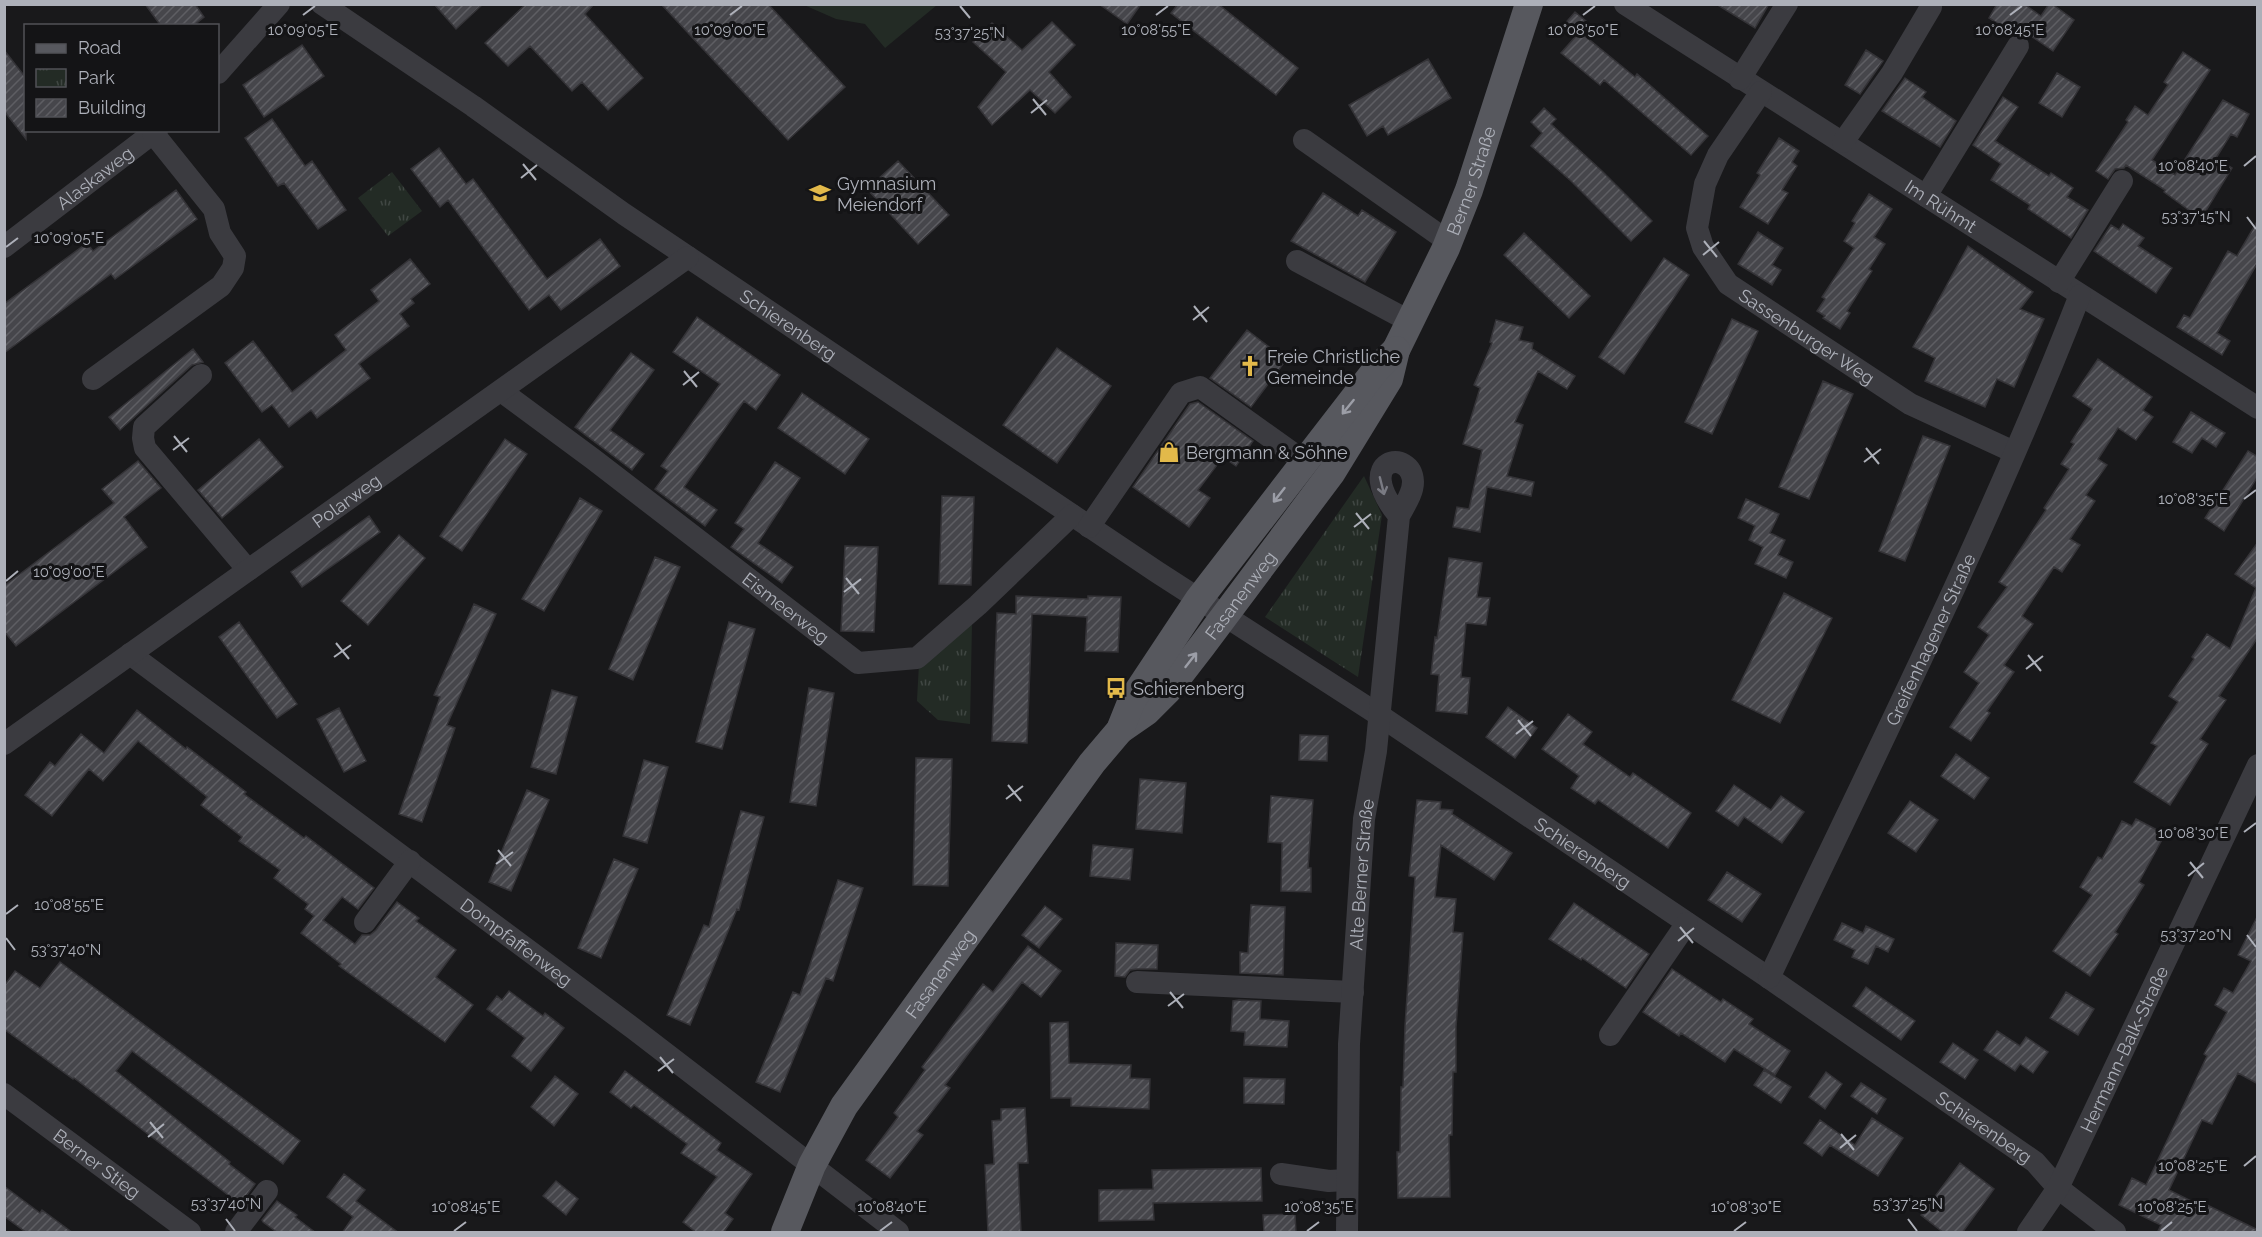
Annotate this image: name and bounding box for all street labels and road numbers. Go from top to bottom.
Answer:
street label: Berner Straße [1442,123,1500,238]
street label: Alaskaweg [52,142,137,214]
street label: Im Rühmt [1901,175,1981,236]
street label: Sassenburger Weg [1735,284,1879,388]
street label: Schierenberg [736,285,841,364]
street label: Polarweg [308,469,384,532]
street label: Fasanenweg [1200,547,1280,643]
street label: Greifenhagener Straße [1881,550,1979,729]
street label: Eismeerweg [739,568,834,648]
street label: Alte Berner Straße [1345,797,1378,951]
street label: Schierenberg [1531,813,1635,893]
street label: Dompfaffenweg [457,893,577,990]
street label: Fasanenweg [901,925,979,1022]
street label: Hermann-Balk-Straße [2075,962,2172,1136]
street label: Schierenberg [1932,1086,2036,1167]
street label: Berner Stieg [50,1124,145,1202]

